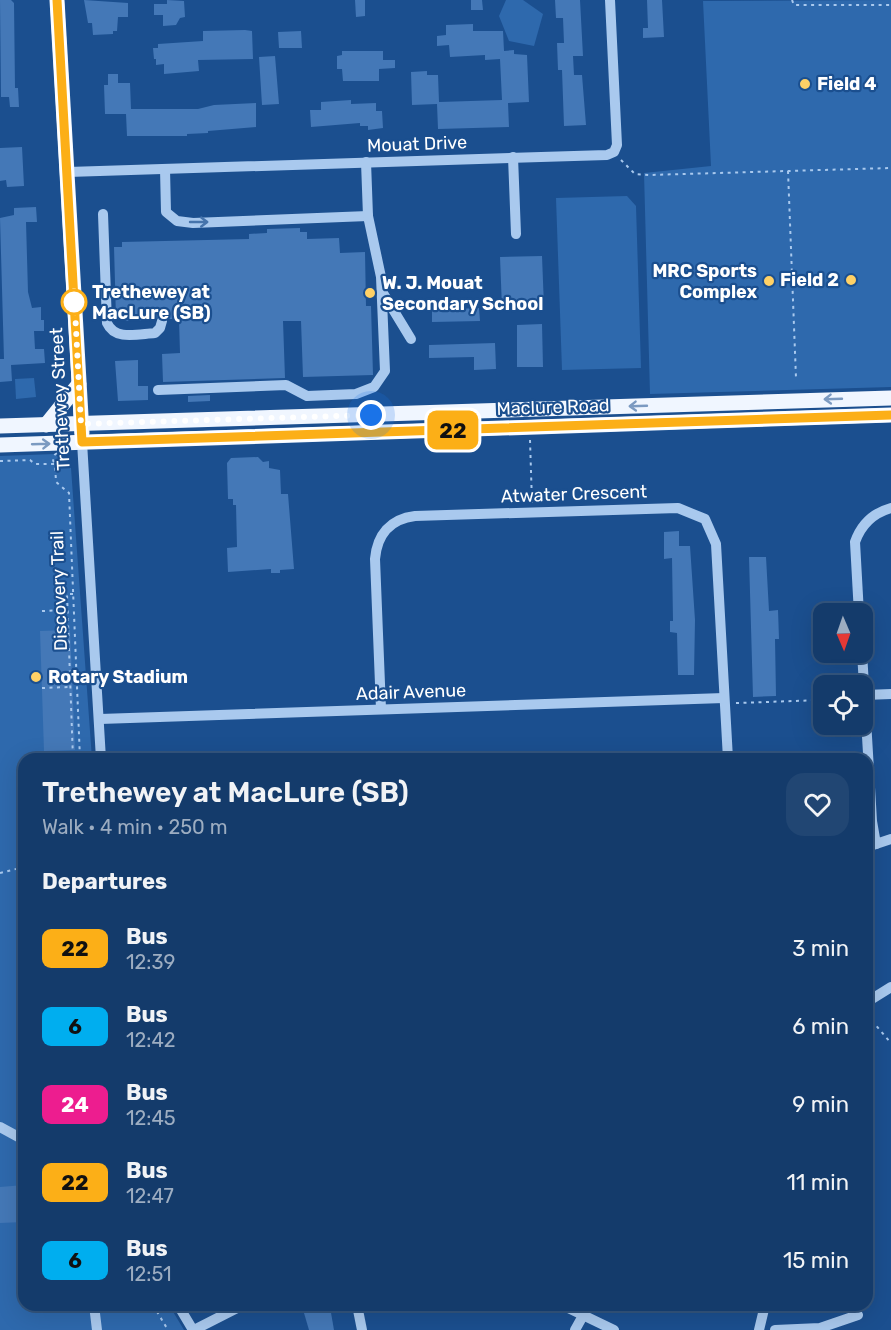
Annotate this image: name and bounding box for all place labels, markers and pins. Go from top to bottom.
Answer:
place label: Field 4 [817,73,877,95]
marker: Field 4 [798,77,812,91]
place label: MRC Sports Complex [652,260,757,303]
place label: Field 2 [780,269,839,291]
place label: W. J. Mouat Secondary School [382,272,544,315]
marker: Field 2 [844,273,858,287]
marker: MRC Sports Complex [762,274,776,288]
place label: Trethewey at MacLure (SB) [92,281,211,324]
marker: W. J. Mouat Secondary School [363,286,377,300]
marker: Trethewey at MacLure (SB) [61,289,87,315]
place label: Rotary Stadium [48,666,188,688]
marker: Rotary Stadium [29,670,43,684]

